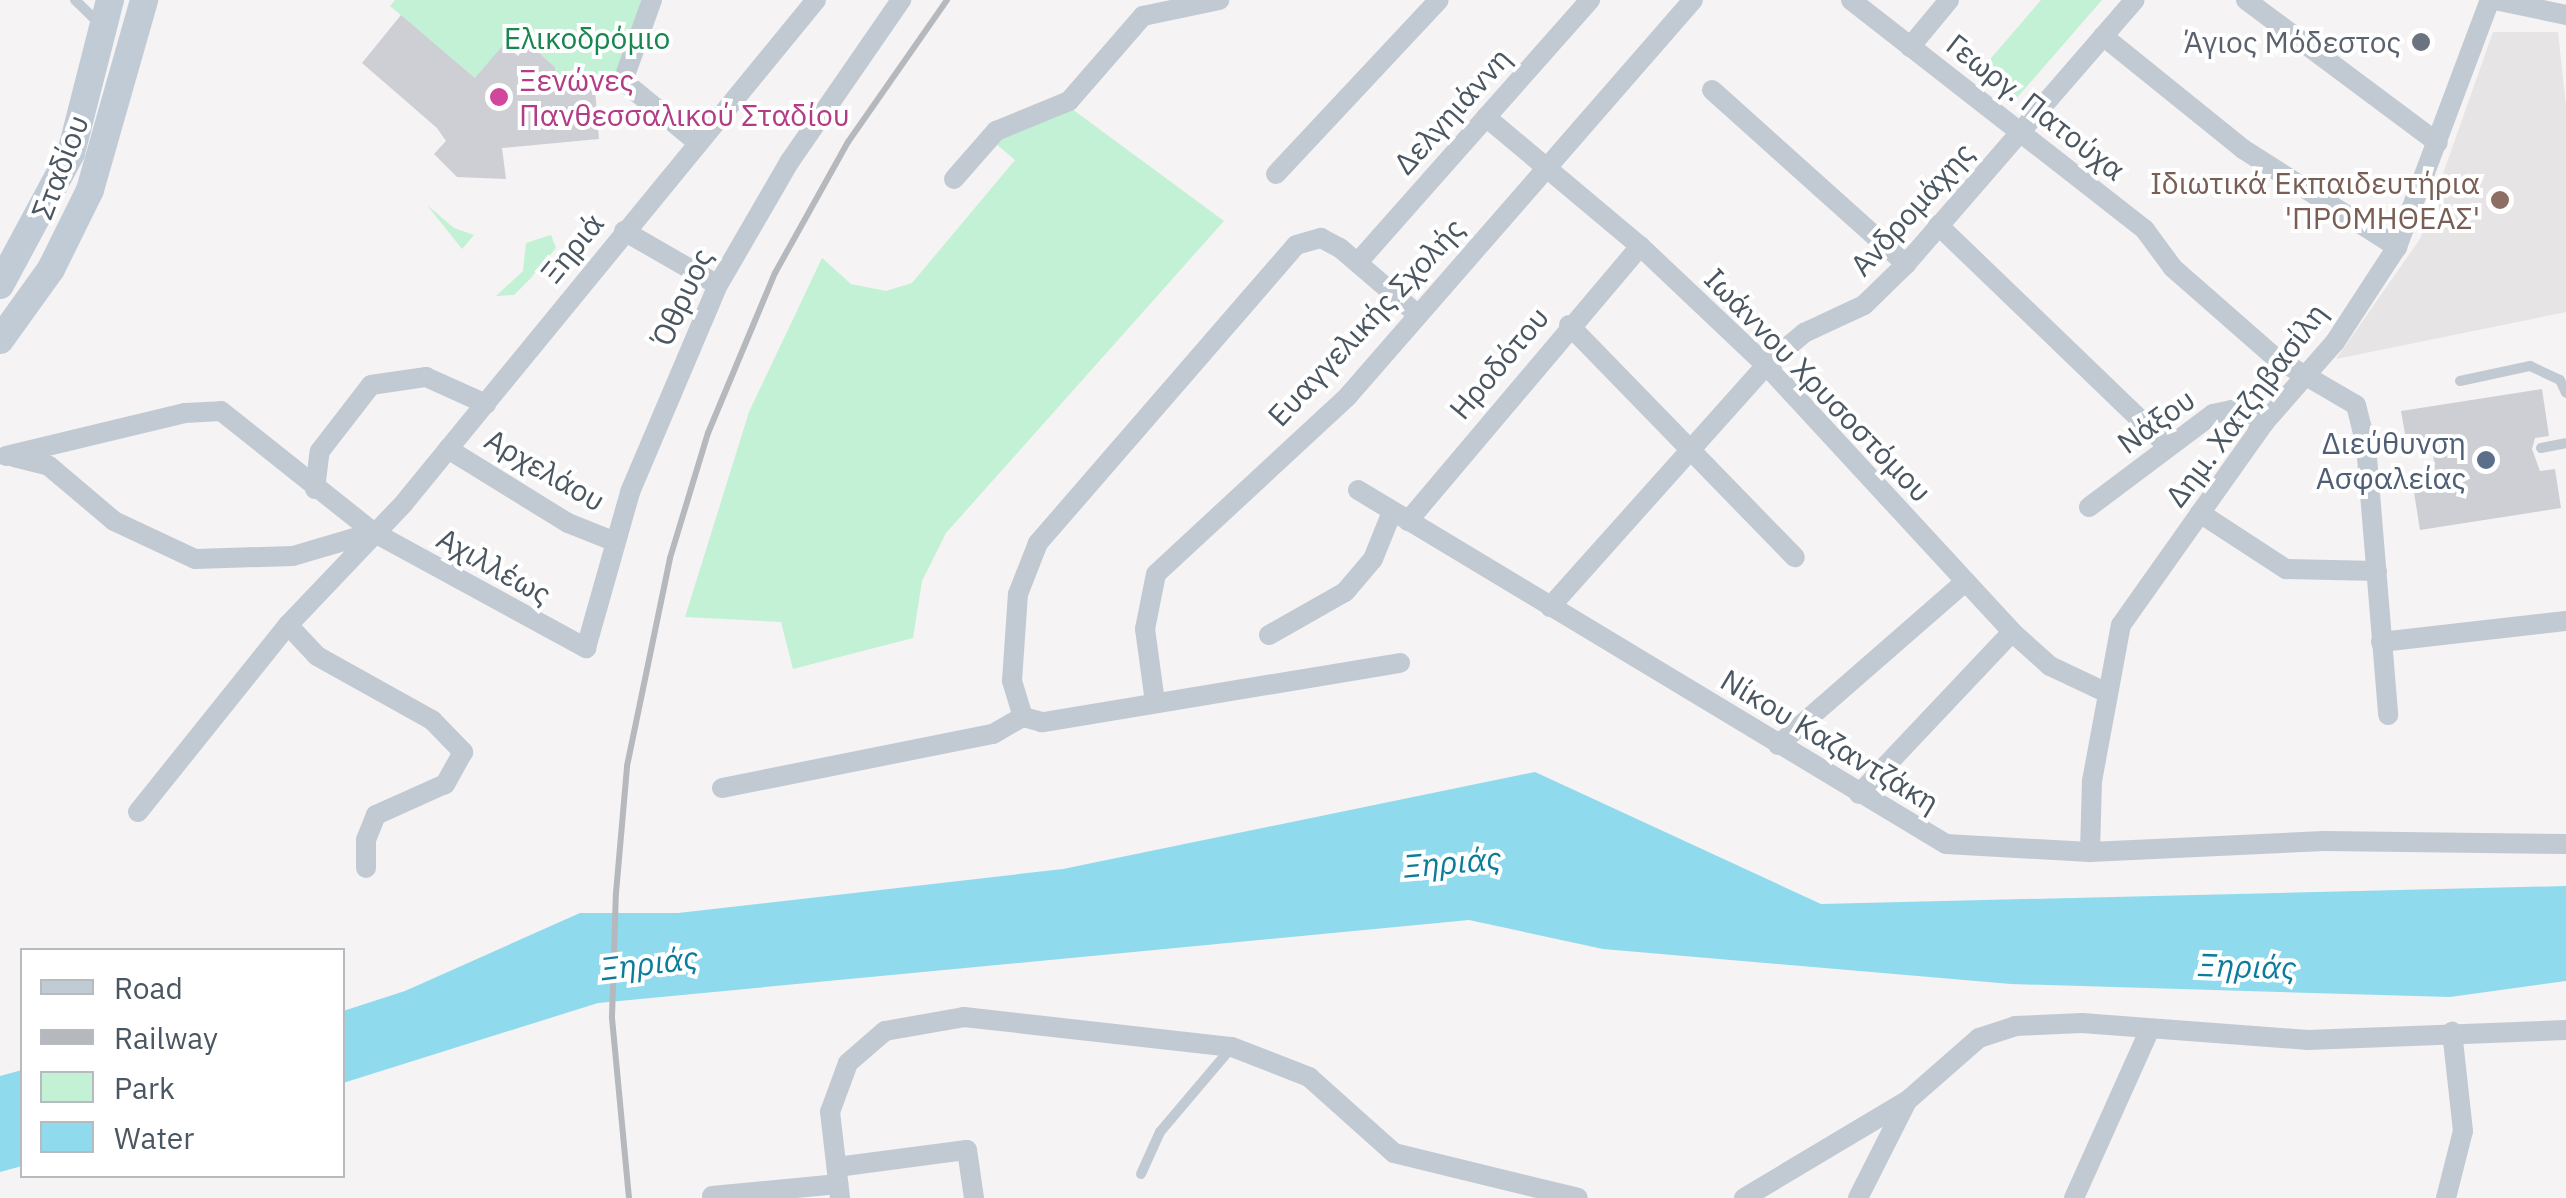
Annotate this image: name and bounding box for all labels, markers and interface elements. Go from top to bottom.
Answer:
park label: Ελικοδρόμιο [504,20,670,56]
place label: Άγιος Μόδεστος [2184,24,2401,60]
street label: Γεωργ. Πατούχα [1940,26,2132,188]
marker: Άγιος Μόδεστος [2410,31,2432,53]
street label: Δελγηιάννη [1386,40,1518,182]
place label: Ξενώνες Πανθεσσαλικού Σταδίου [519,62,850,132]
marker: Ξενώνες Πανθεσσαλικού Σταδίου [488,86,510,108]
street label: Σταδίου [24,110,96,224]
street label: Ανδρομάχης [1843,135,1981,283]
place label: Ιδιωτικά Εκπαιδευτήρια 'ΠΡΟΜΗΘΕΑΣ' [2150,165,2480,236]
marker: Ιδιωτικά Εκπαιδευτήρια 'ΠΡΟΜΗΘΕΑΣ' [2489,189,2511,211]
street label: Ξηριά [533,206,611,290]
street label: Ευαγγελικής Σχολής [1260,210,1472,434]
street label: Όθρυος [644,243,720,351]
street label: Ιωάννου Χρυσοστόμου [1697,261,1939,509]
street label: Δημ. Χατζηβασίλη [2158,296,2334,514]
street label: Ηροδότου [1442,300,1556,426]
street label: Νάξου [2110,381,2202,461]
street label: Αρχελάου [479,421,611,519]
place label: Διεύθυνση Ασφαλείας [2316,425,2466,496]
marker: Διεύθυνση Ασφαλείας [2475,449,2497,471]
street label: Αχιλλέως [431,520,557,612]
street label: Νίκου Καζαντζάκη [1714,662,1946,820]
water label: Ξηριάς [1401,839,1503,885]
water label: Ξηριάς [598,938,700,988]
water label: Ξηριάς [2197,945,2297,987]
legend [20,948,345,1178]
text: Road [114,968,183,1007]
text: Railway [114,1018,218,1057]
text: Park [114,1068,175,1107]
text: Water [114,1118,194,1157]

